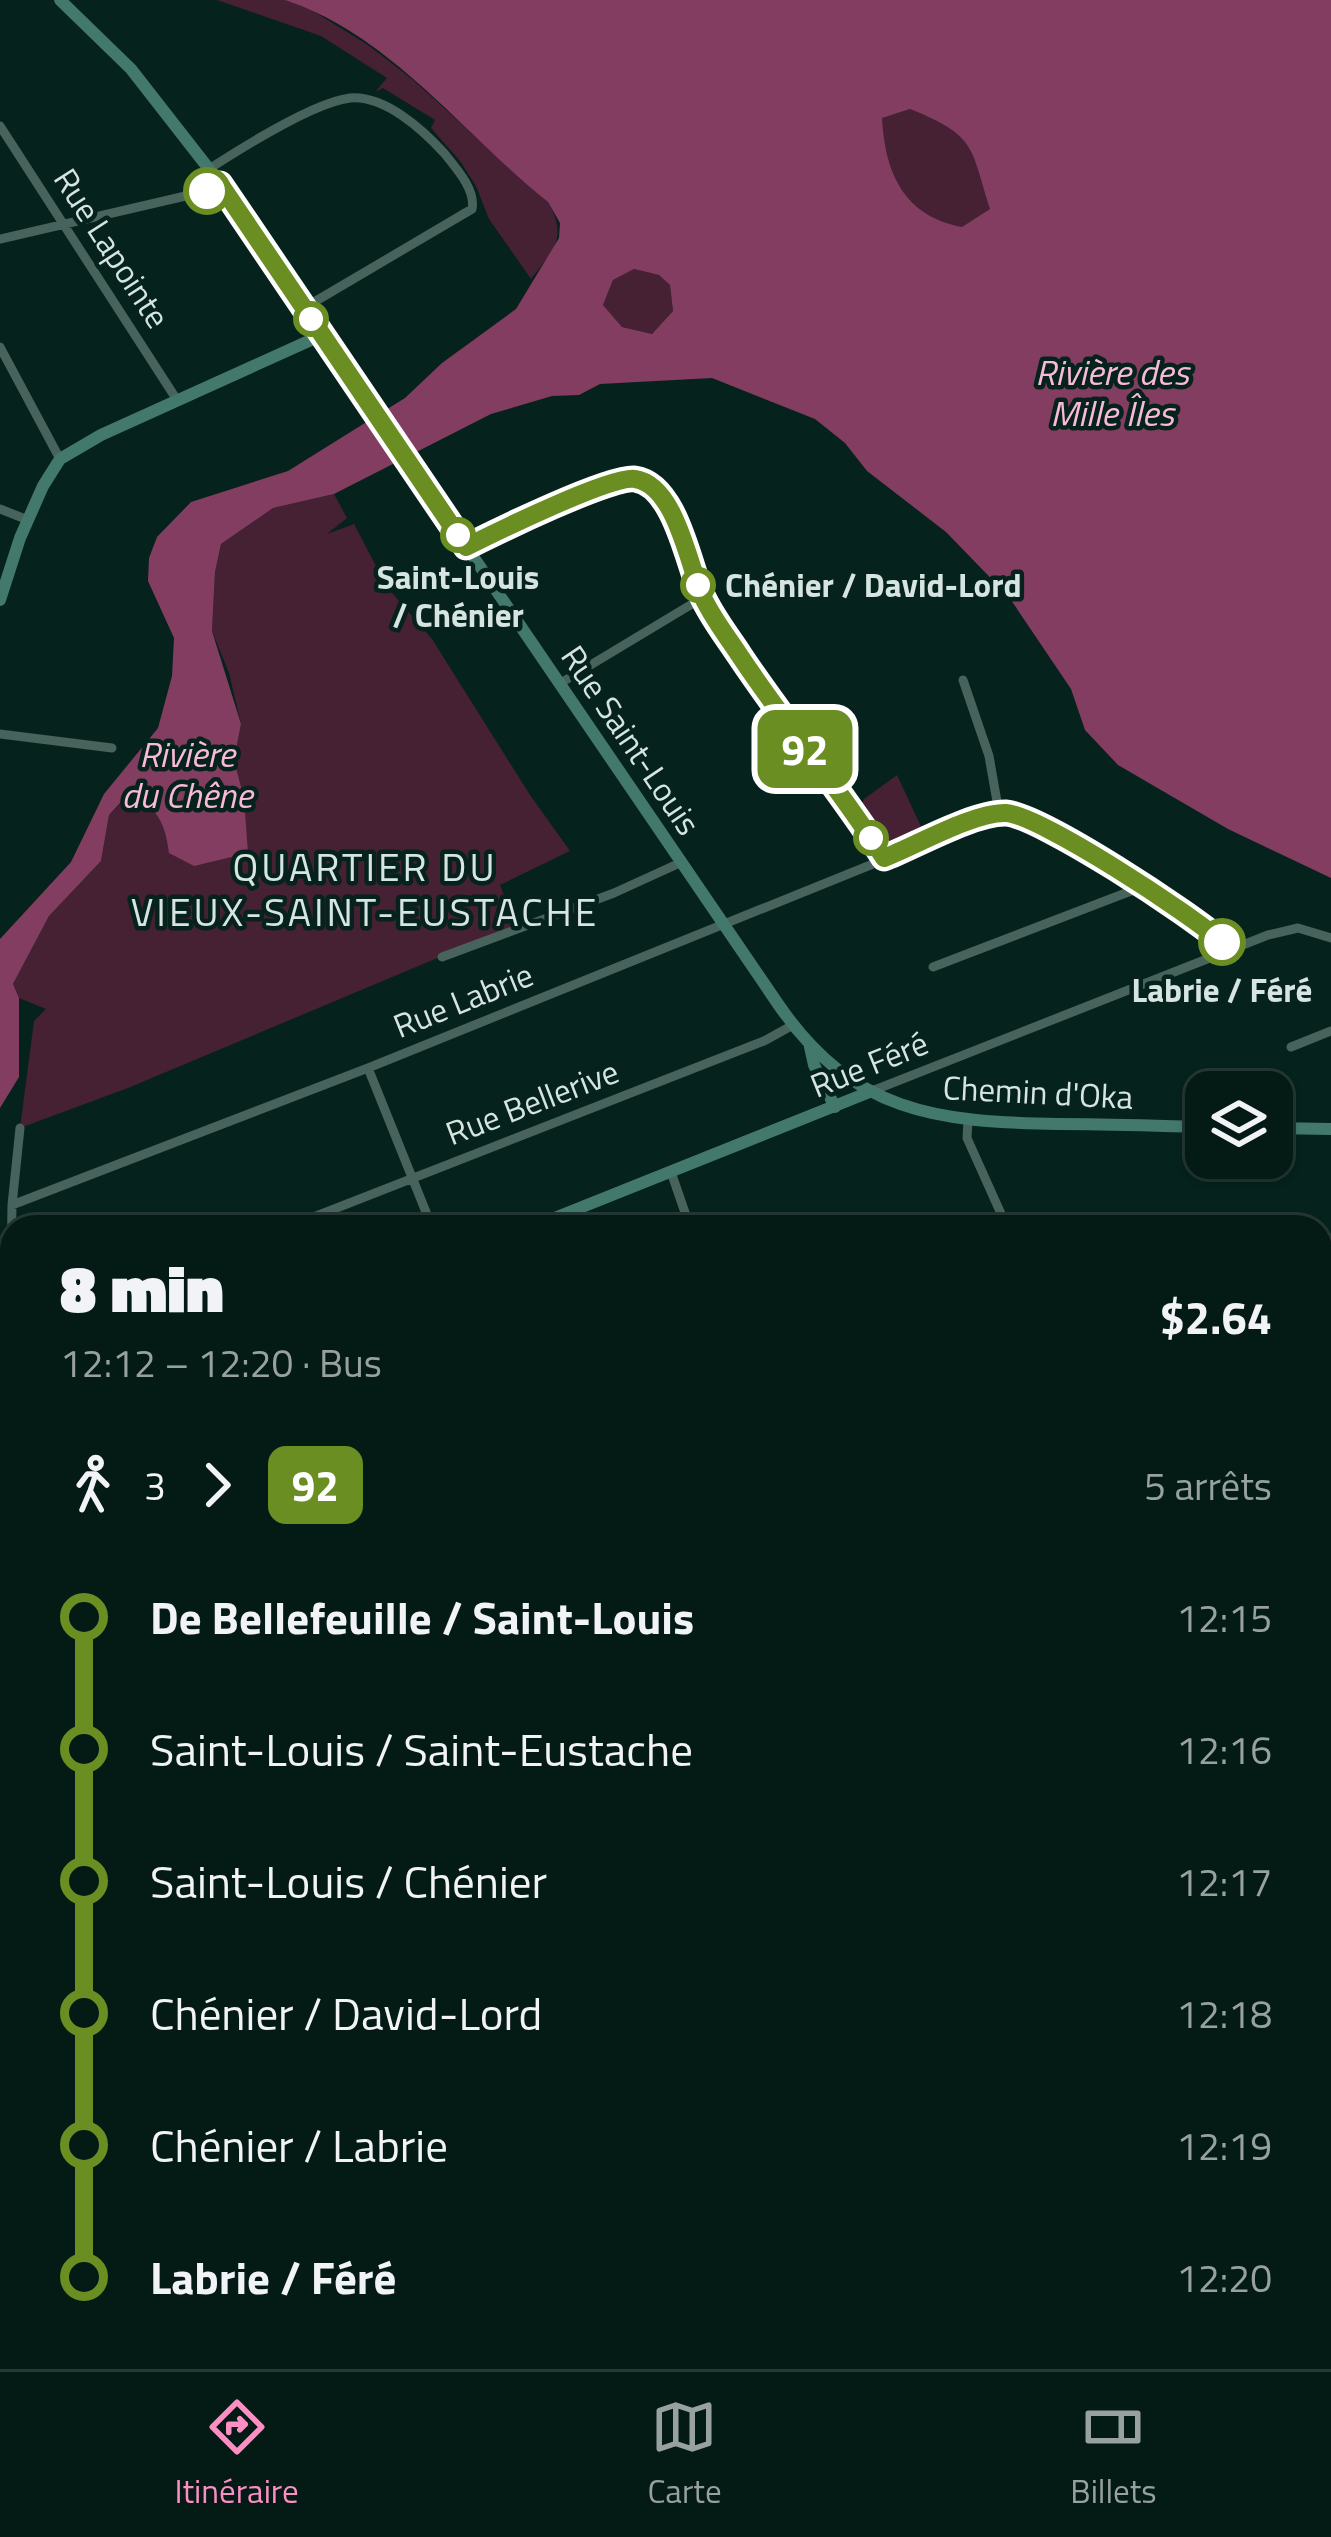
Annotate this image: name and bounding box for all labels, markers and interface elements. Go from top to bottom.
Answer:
street label: Rue Lapointe [41,158,183,338]
unlabelled marker [185,169,229,213]
unlabelled marker [295,303,327,335]
water label: Rivière des Mille Îles [1035,344,1191,440]
marker: Saint-Louis / Chénier [442,519,474,551]
place label: Saint-Louis / Chénier [377,552,539,640]
place label: Chénier / David-Lord [725,560,1022,610]
marker: Chénier / David-Lord [682,569,714,601]
street label: Rue Saint-Louis [549,635,713,845]
line badge: 92 [751,710,859,788]
text: 92 [781,717,829,781]
water label: Rivière du Chêne [121,726,255,822]
unlabelled marker [855,822,887,854]
district label: QUARTIER DU VIEUX-SAINT-EUSTACHE [131,837,599,941]
marker: Labrie / Féré [1200,920,1244,964]
street label: Rue Labrie [386,949,540,1051]
place label: Labrie / Féré [1132,965,1312,1015]
street label: Rue Féré [803,1018,935,1110]
street label: Rue Bellerive [438,1046,626,1158]
street label: Chemin d'Oka [942,1062,1134,1122]
map controls [1185,1071,1293,1179]
button: layers [1185,1071,1293,1179]
text: 8 min [60,1237,224,1338]
text: $2.64 [1160,1283,1272,1351]
text: 12:12 – 12:20 · Bus [60,1333,382,1392]
icon: walk [60,1452,126,1518]
icon: forward [184,1452,250,1518]
text: 92 [292,1453,339,1517]
text: 3 [144,1456,166,1515]
text: 5 arrêts [1144,1456,1272,1515]
text: De Bellefeuille / Saint-Louis [150,1583,694,1651]
text: 12:15 [1176,1588,1272,1647]
text: Saint-Louis / Saint-Eustache [150,1715,693,1783]
text: 12:16 [1176,1720,1272,1779]
text: Saint-Louis / Chénier [150,1847,547,1915]
text: 12:17 [1176,1852,1272,1911]
text: Chénier / David-Lord [150,1979,542,2047]
text: 12:18 [1176,1984,1272,2043]
text: Chénier / Labrie [150,2111,448,2179]
text: 12:19 [1176,2116,1272,2175]
text: Labrie / Féré [150,2243,397,2311]
text: 12:20 [1176,2248,1272,2307]
tab: Itinéraire [174,2394,299,2516]
tab: Carte [647,2394,722,2516]
tab: Billets [1070,2394,1157,2516]

